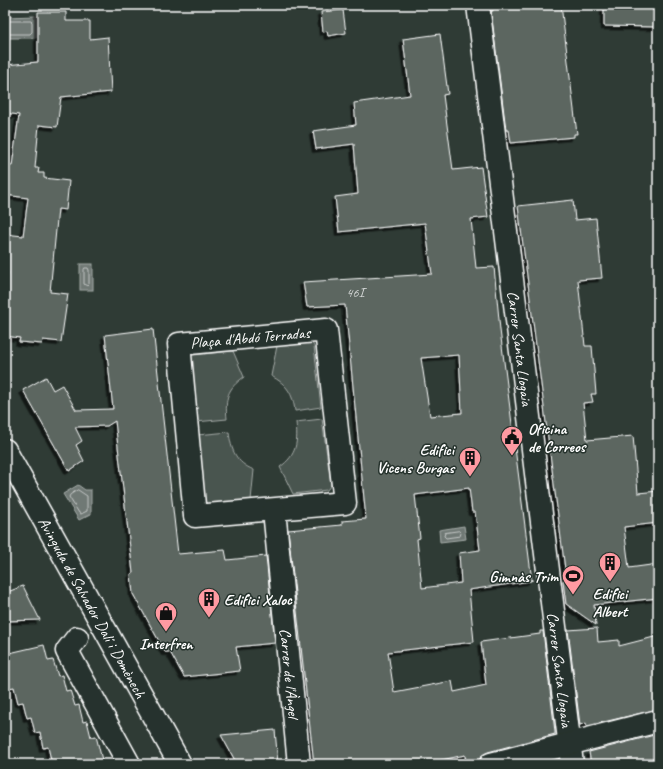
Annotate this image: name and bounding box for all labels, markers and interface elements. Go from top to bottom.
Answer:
house number: 46I [346,284,367,301]
street label: Carrer Santa Llogaia [503,290,537,409]
street label: Plaça d'Abdó Terradas [189,323,312,353]
place label: Oficina de Correos [528,419,587,457]
public building icon: Oficina de Correos [499,424,525,457]
place label: Edifici Vicens Burgas [376,440,456,478]
building icon: Edifici Vicens Burgas [457,445,483,478]
street label: Avinguda de Salvador Dalí i Domènech [33,514,151,702]
building icon: Edifici Albert [597,550,623,583]
sports icon: Gimnàs Trim [560,563,586,596]
place label: Gimnàs Trim [489,567,559,587]
place label: Edifici Albert [593,584,629,622]
building icon: Edifici Xaloc [196,586,222,619]
place label: Edifici Xaloc [224,590,293,610]
shop icon: Interfren [153,600,179,633]
street label: Carrer Santa Llogaia [542,611,577,730]
street label: Carrer de l'Àngel [275,628,304,722]
place label: Interfren [139,634,194,654]

